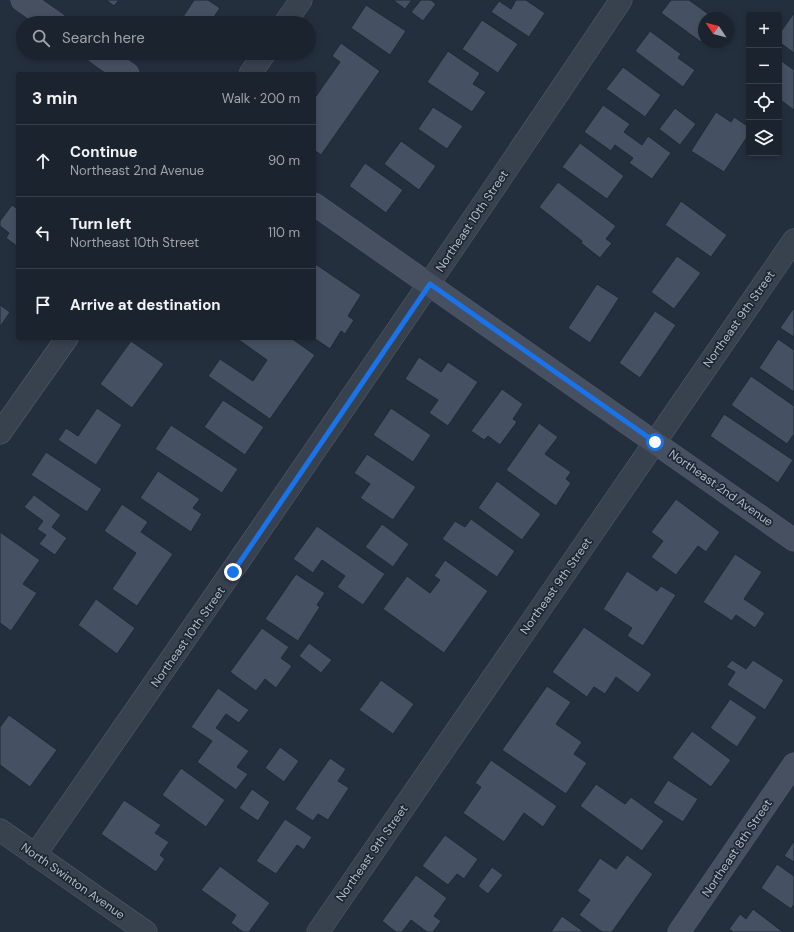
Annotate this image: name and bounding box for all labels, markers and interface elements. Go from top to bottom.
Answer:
north arrow [698,12,734,48]
map controls [746,12,782,156]
button: + [746,12,782,48]
search box [16,16,316,60]
icon: search [30,27,52,49]
text: Search here [62,28,145,48]
button: − [746,48,782,84]
button: locate [746,84,782,120]
text: 3 min [32,87,77,109]
text: Walk · 200 m [222,90,300,107]
button: layers [746,120,782,156]
text: Continue [70,142,138,162]
icon: ahead [32,150,54,172]
text: 90 m [268,152,300,169]
text: Northeast 2nd Avenue [70,162,204,179]
street label: Northeast 10th Street [432,167,512,275]
text: Turn left [70,214,131,234]
icon: left [32,222,54,244]
text: 110 m [268,224,300,241]
text: Northeast 10th Street [70,234,199,251]
street label: Northeast 9th Street [700,267,779,371]
icon: arrive [32,294,54,316]
text: Arrive at destination [70,295,221,315]
route start [646,433,664,451]
street label: Northeast 2nd Avenue [666,446,776,530]
street label: Northeast 9th Street [517,534,596,638]
route end [224,563,242,581]
street label: Northeast 10th Street [147,583,229,690]
street label: Northeast 8th Street [698,796,776,900]
street label: Northeast 9th Street [333,801,412,905]
street label: North Swinton Avenue [18,839,128,923]

